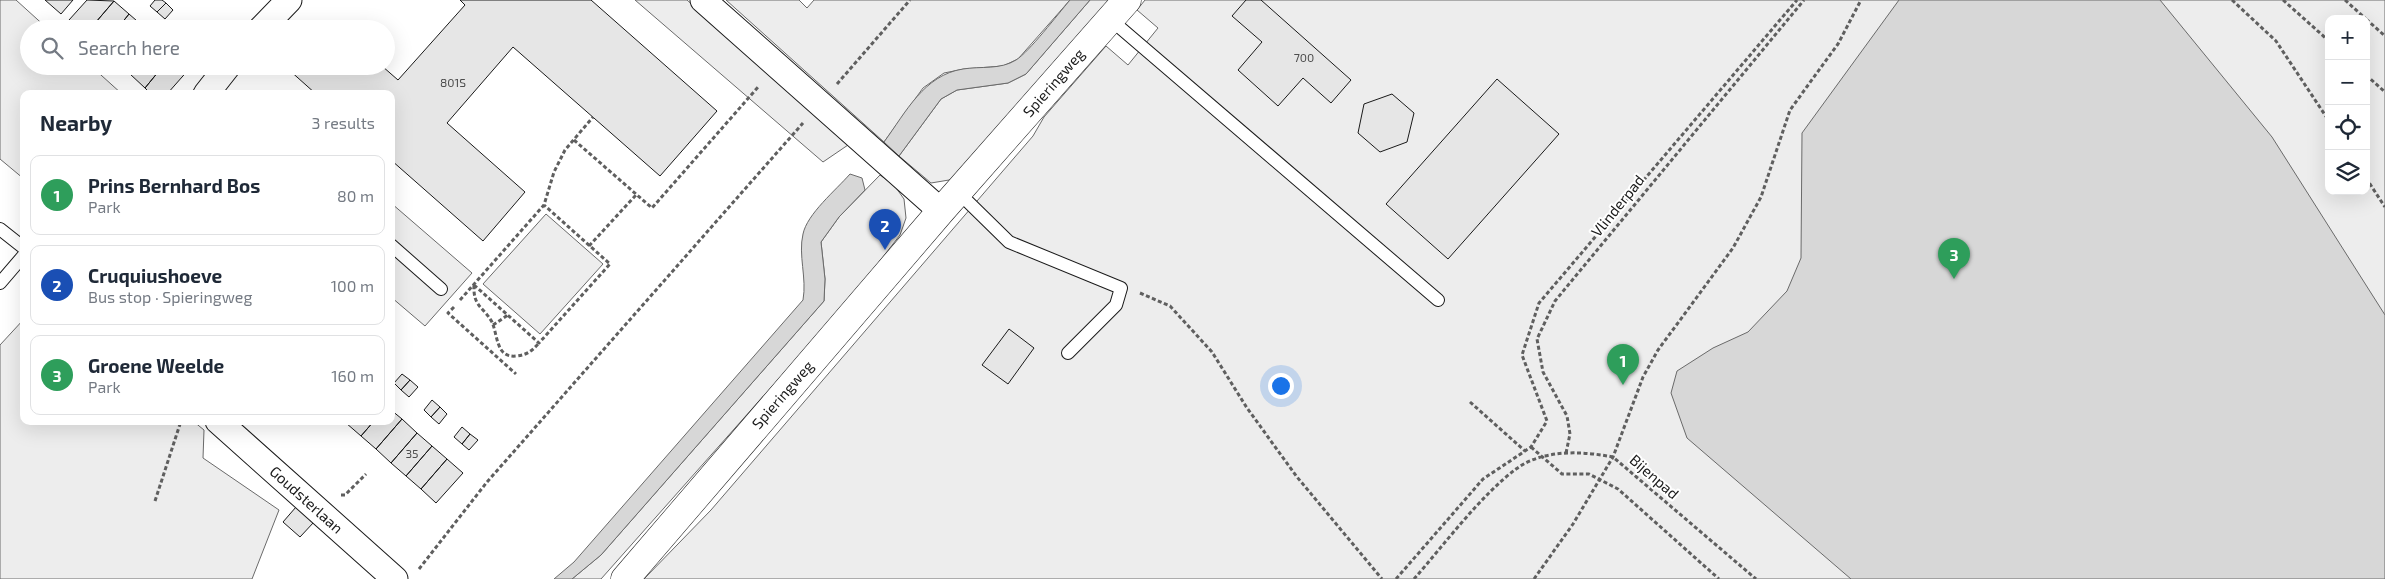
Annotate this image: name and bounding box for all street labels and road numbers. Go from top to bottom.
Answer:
street label: Spieringweg [1019,44,1088,120]
street label: Vlinderpad [1587,171,1648,240]
street label: Spieringweg [748,356,817,432]
street label: Bijenpad [1626,450,1683,503]
street label: Goudsterlaan [266,462,347,537]

